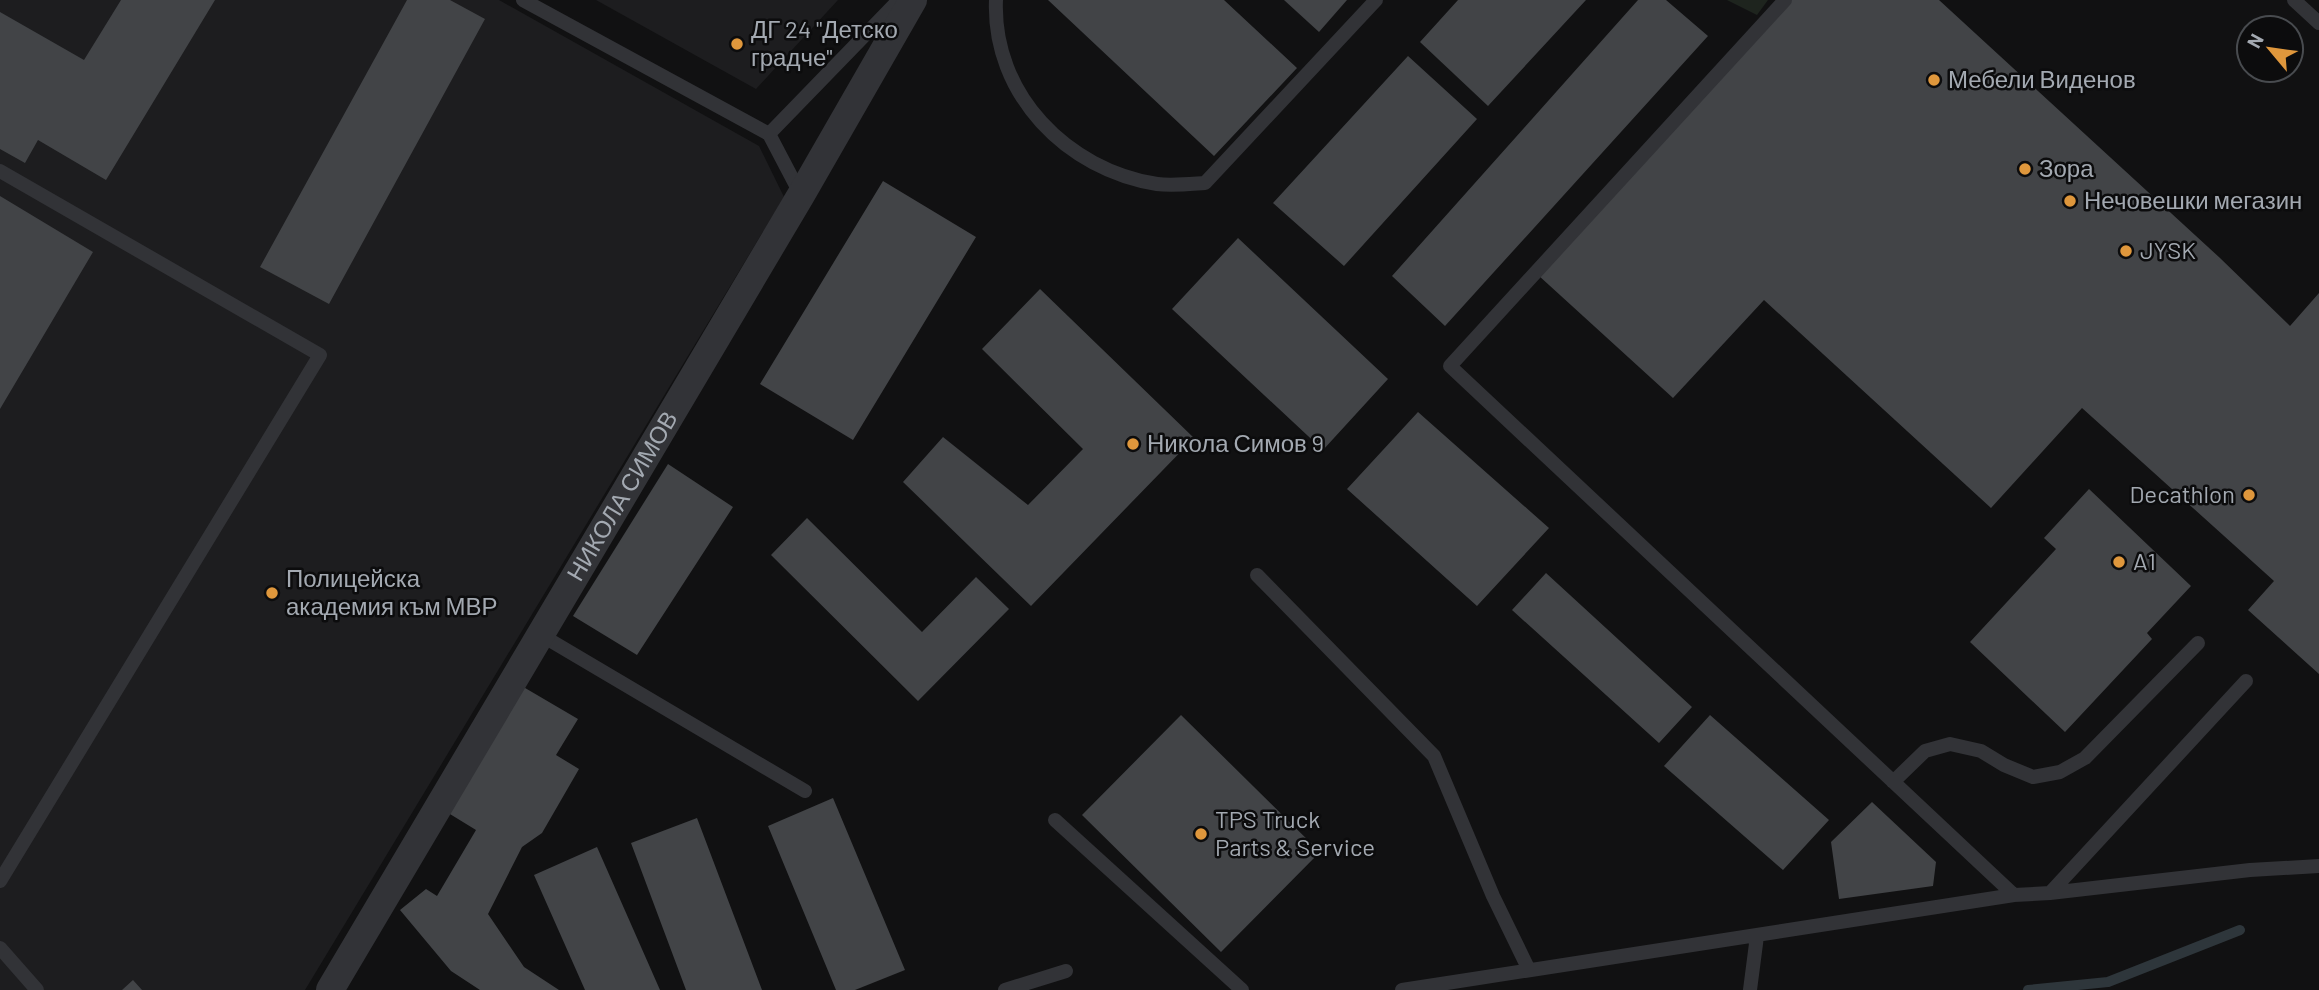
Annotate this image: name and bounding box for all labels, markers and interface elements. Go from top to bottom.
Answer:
place label: ДГ 24 "Детско градче" [751,14,898,71]
north arrow [2235,14,2305,84]
text: N [2242,29,2268,52]
marker: ДГ 24 "Детско градче" [729,36,745,52]
place label: Мебели Виденов [1948,64,2136,93]
marker: Мебели Виденов [1926,72,1942,88]
place label: Зора [2039,153,2094,182]
marker: Зора [2017,161,2033,177]
place label: Нечовешки мегазин [2084,185,2302,214]
marker: Нечовешки мегазин [2062,193,2078,209]
place label: JYSK [2140,235,2196,264]
marker: JYSK [2118,243,2134,259]
street label: НИКОЛА СИМОВ [560,405,683,586]
place label: Никола Симов 9 [1147,428,1324,457]
marker: Никола Симов 9 [1125,436,1141,452]
place label: Decathlon [2130,479,2235,508]
marker: Decathlon [2241,487,2257,503]
place label: A1 [2133,546,2156,575]
marker: A1 [2111,554,2127,570]
place label: Полицейска академия към МВР [286,563,498,620]
marker: Полицейска академия към МВР [264,585,280,601]
place label: TPS Truck Parts & Service [1215,804,1375,861]
marker: TPS Truck Parts & Service [1193,826,1209,842]

